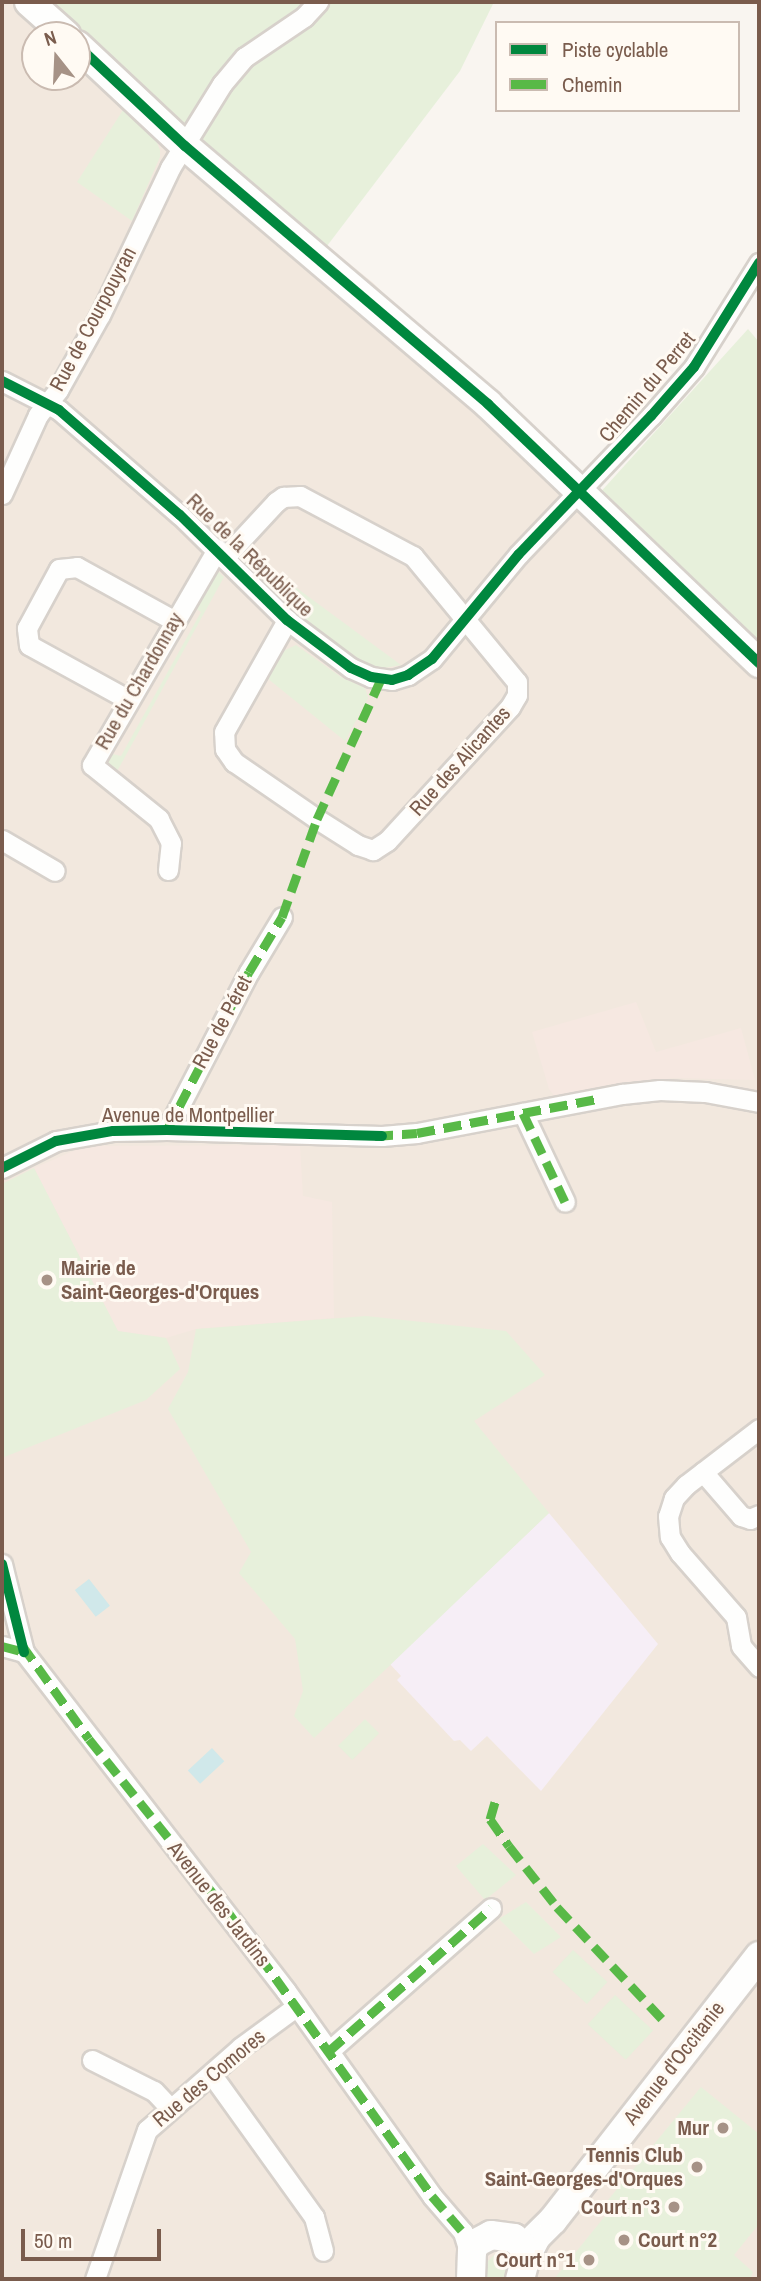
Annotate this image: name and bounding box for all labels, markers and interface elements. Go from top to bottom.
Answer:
north arrow [21,21,91,91]
legend [495,21,740,112]
text: N [41,24,59,52]
text: Piste cyclable [562,35,668,64]
text: Chemin [562,70,622,99]
street label: Rue de Courpouyran [44,243,142,395]
street label: Chemin du Perret [594,327,700,447]
street label: Rue de la République [181,488,319,622]
street label: Rue du Chardonnay [90,608,188,754]
street label: Rue des Alicantes [404,701,516,821]
street label: Rue de Péret [187,971,257,1073]
street label: Avenue de Montpellier [102,1102,274,1128]
place label: Mairie de Saint-Georges-d'Orques [61,1255,259,1305]
marker: Mairie de Saint-Georges-d'Orques [39,1272,55,1288]
street label: Avenue des Jardins [162,1836,276,1972]
street label: Avenue d'Occitanie [618,1996,730,2130]
street label: Rue des Comores [148,2024,270,2132]
place label: Mur [677,2115,709,2141]
marker: Mur [715,2120,731,2136]
place label: Tennis Club Saint-Georges-d'Orques [485,2142,683,2192]
marker: Tennis Club Saint-Georges-d'Orques [689,2159,705,2175]
place label: Court n°3 [581,2194,660,2220]
marker: Court n°3 [666,2199,682,2215]
scale bar [24,2214,164,2258]
text: 50 m [34,2226,72,2255]
place label: Court n°2 [638,2227,717,2253]
marker: Court n°2 [616,2232,632,2248]
place label: Court n°1 [496,2247,575,2273]
marker: Court n°1 [581,2252,597,2268]

